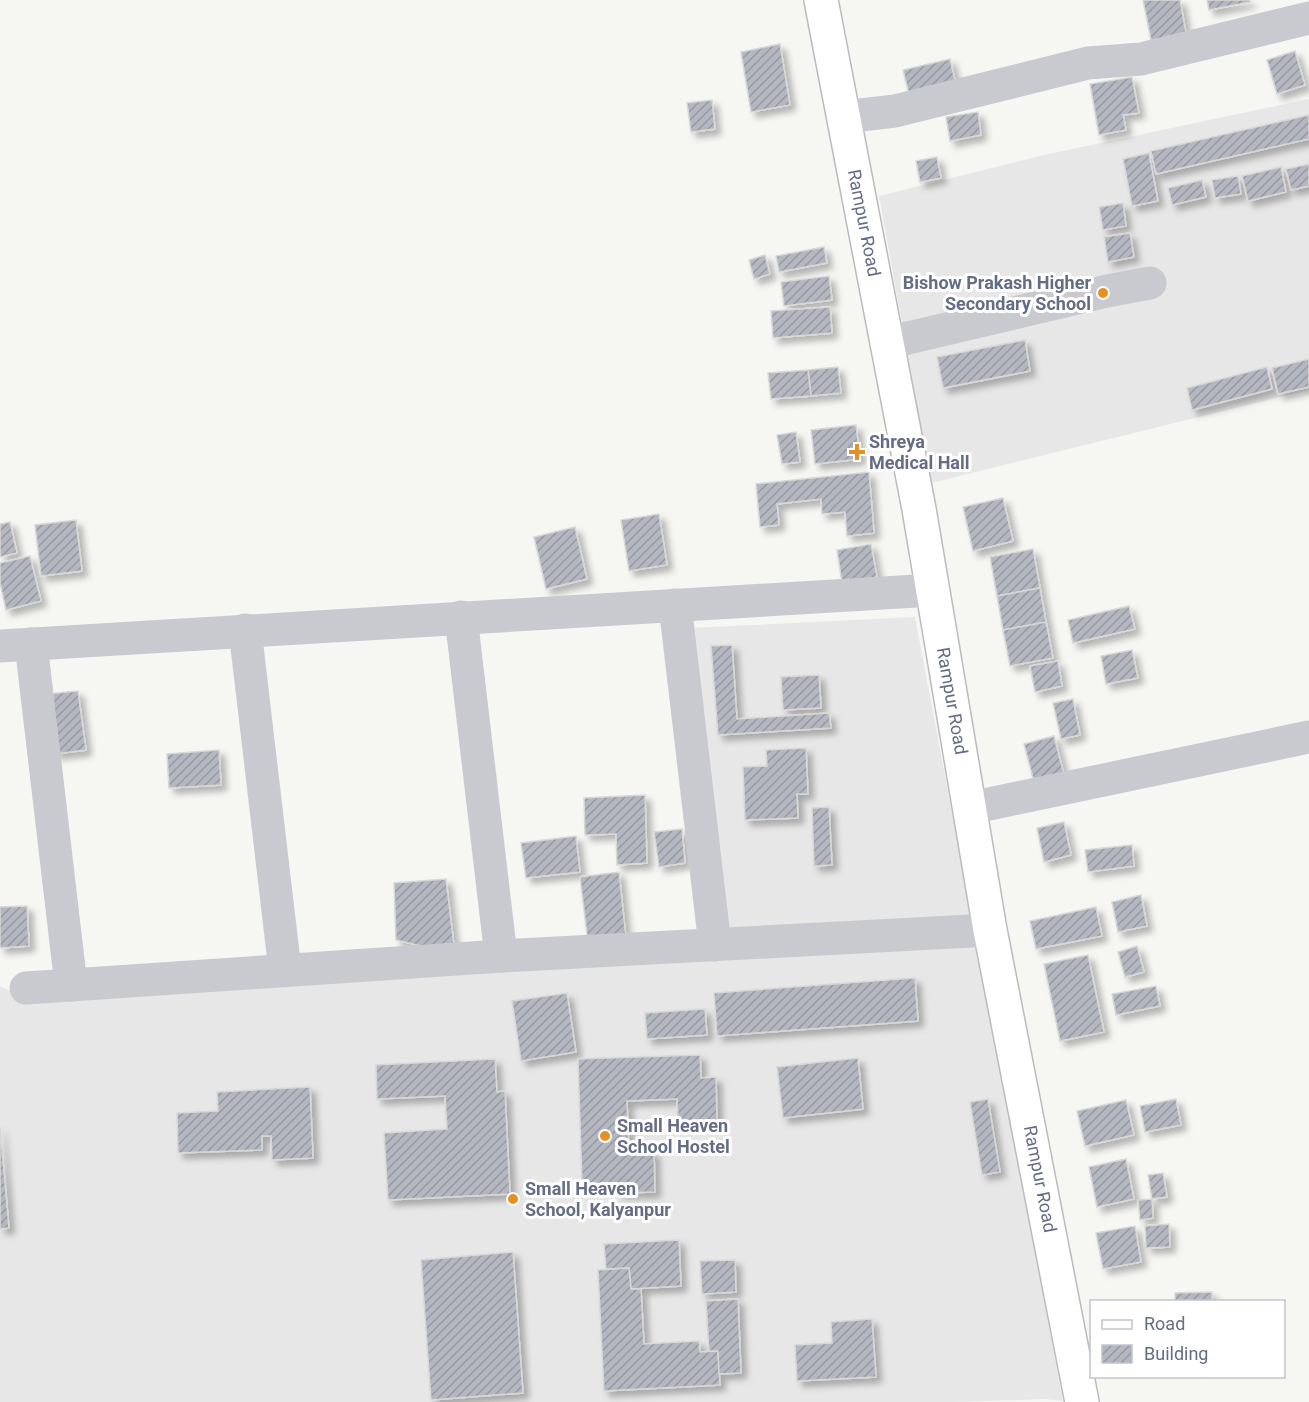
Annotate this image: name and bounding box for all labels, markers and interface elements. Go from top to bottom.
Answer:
street label: Rampur Road [844,168,885,278]
place label: Bishow Prakash Higher Secondary School [903,272,1091,314]
marker: Bishow Prakash Higher Secondary School [1096,286,1110,300]
place label: Shreya Medical Hall [869,431,970,473]
marker: Shreya Medical Hall [850,445,864,459]
street label: Rampur Road [933,646,972,756]
place label: Small Heaven School Hostel [617,1115,730,1157]
street label: Rampur Road [1020,1124,1061,1234]
marker: Small Heaven School Hostel [598,1129,612,1143]
place label: Small Heaven School, Kalyanpur [525,1178,671,1220]
marker: Small Heaven School, Kalyanpur [506,1192,520,1206]
legend [1090,1300,1285,1378]
text: Road [1144,1313,1185,1334]
text: Building [1144,1343,1208,1364]

